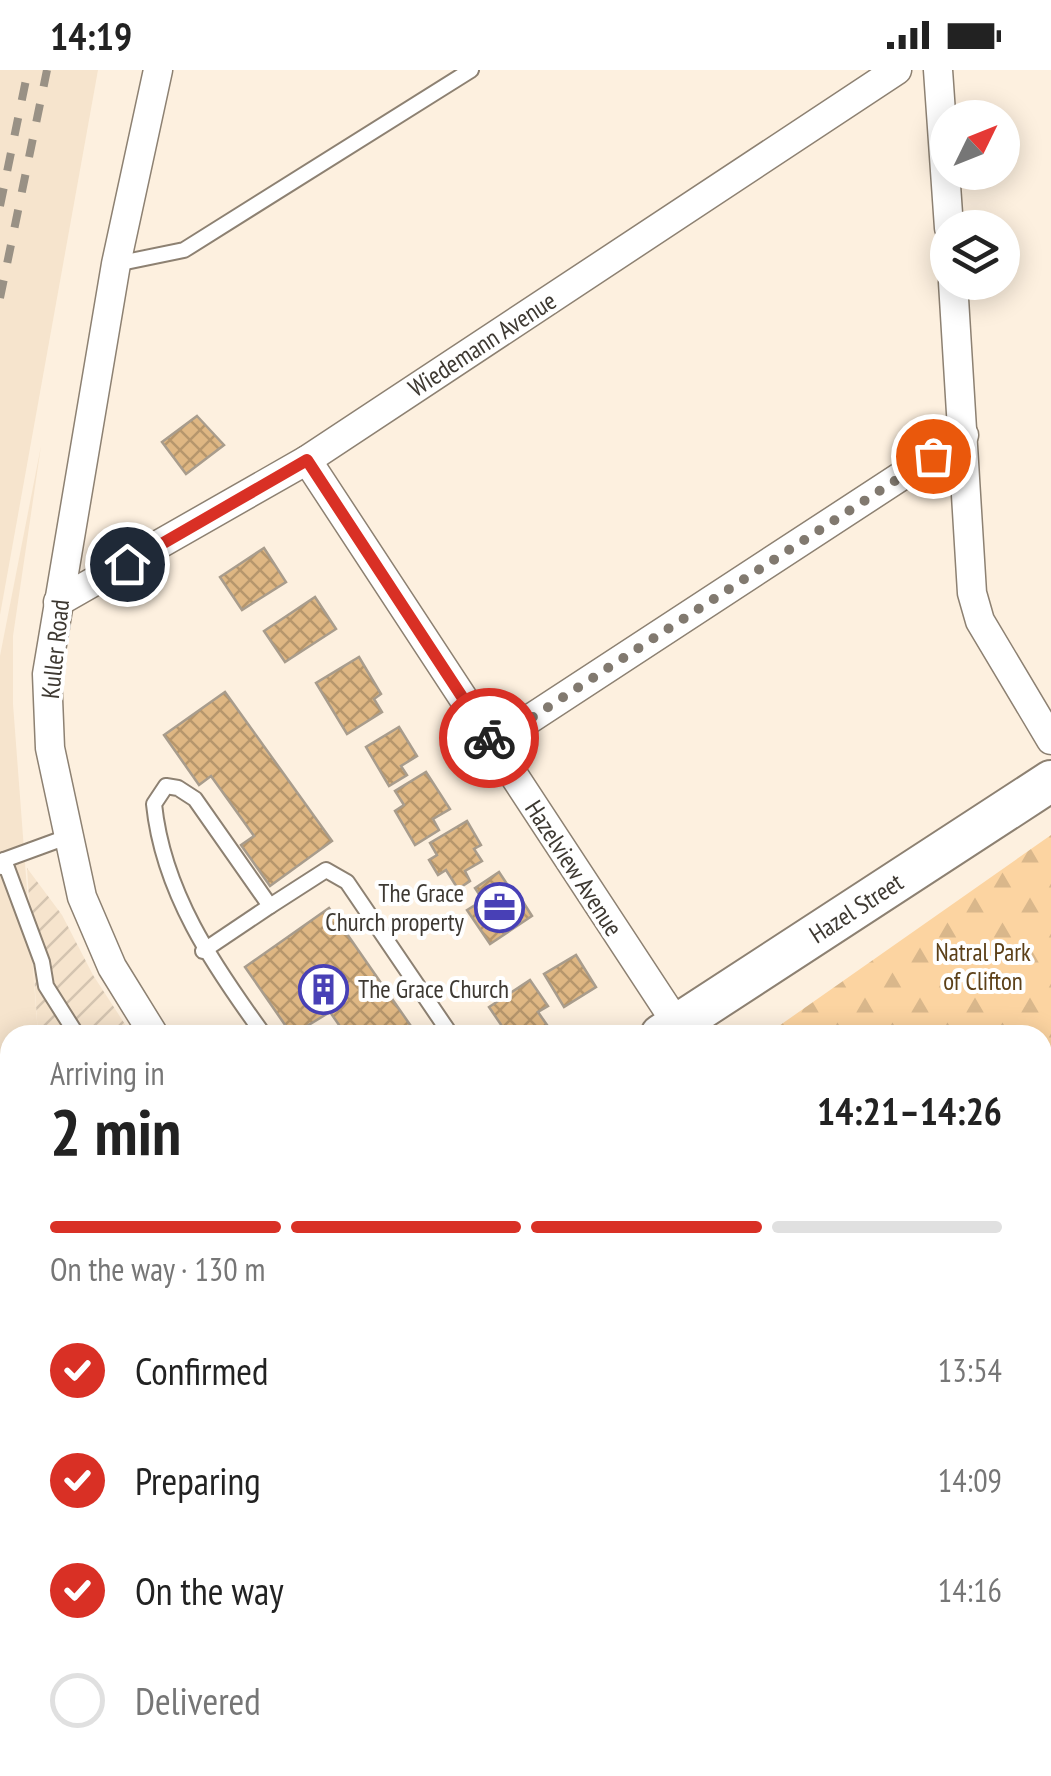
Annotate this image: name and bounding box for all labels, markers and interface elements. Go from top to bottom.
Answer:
text: 14:19 [50,11,132,60]
north arrow [930,100,1020,190]
map controls [930,100,1020,300]
button: layers [930,210,1020,300]
street label: Wiedemann Avenue [402,284,562,404]
pin [891,414,976,499]
icon: bag [906,429,961,484]
pin [85,522,170,607]
icon: home [100,537,155,592]
street label: Kuller Road [34,598,76,700]
courier [439,688,539,788]
icon: bike [462,711,517,766]
street label: Hazelview Avenue [518,794,630,942]
street label: Hazel Street [803,866,909,950]
place label: The Grace Church property [325,877,465,938]
office icon: The Grace Church property [473,881,525,933]
park label: Natral Park of Clifton [935,936,1031,997]
building icon: The Grace Church [297,963,349,1015]
place label: The Grace Church [358,973,509,1005]
text: Arriving in [50,1052,165,1094]
text: 14:21–14:26 [817,1086,1002,1135]
text: 2 min [50,1089,181,1173]
text: On the way · 130 m [50,1248,265,1290]
icon: check [50,1343,105,1398]
text: Confirmed [135,1346,268,1395]
text: 13:54 [938,1349,1002,1391]
icon: check [50,1453,105,1508]
text: Preparing [135,1456,261,1505]
text: 14:09 [938,1459,1002,1501]
icon: check [50,1563,105,1618]
text: On the way [135,1566,283,1615]
text: 14:16 [938,1569,1002,1611]
text: Delivered [135,1676,261,1725]

